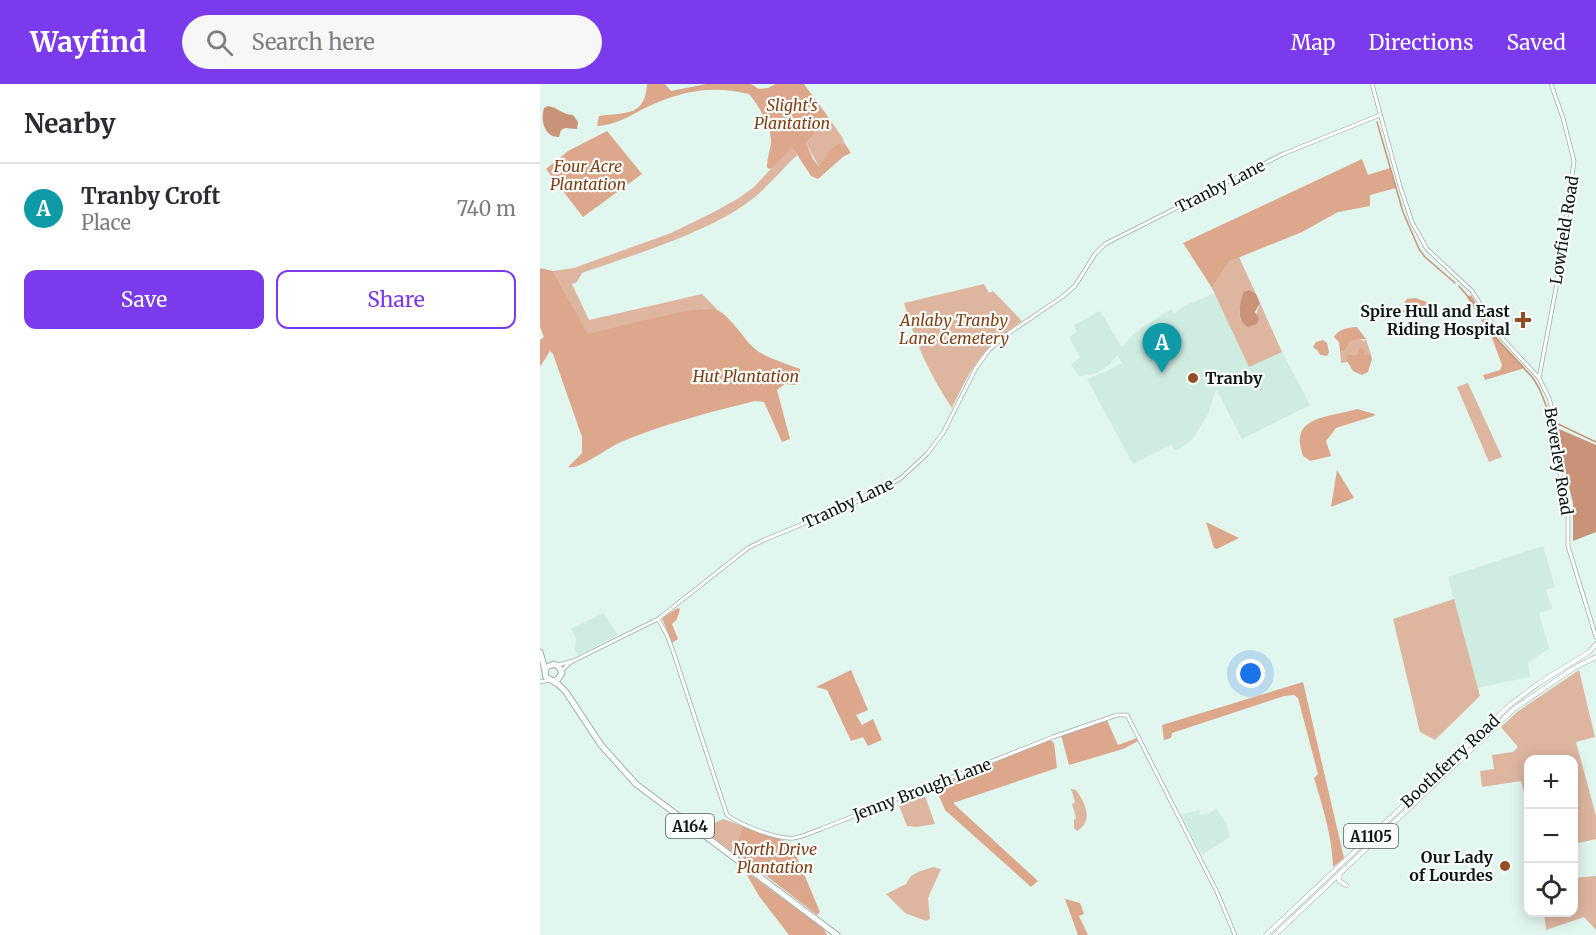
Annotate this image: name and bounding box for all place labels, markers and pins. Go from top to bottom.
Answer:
place label: Spire Hull and East Riding Hospital [1360,301,1511,339]
marker: Spire Hull and East Riding Hospital [1514,311,1532,329]
pin: A [1142,324,1182,373]
place label: Tranby [1205,368,1263,388]
marker: Tranby [1186,371,1200,385]
place label: Our Lady of Lourdes [1409,847,1493,885]
marker: Our Lady of Lourdes [1498,859,1512,873]

